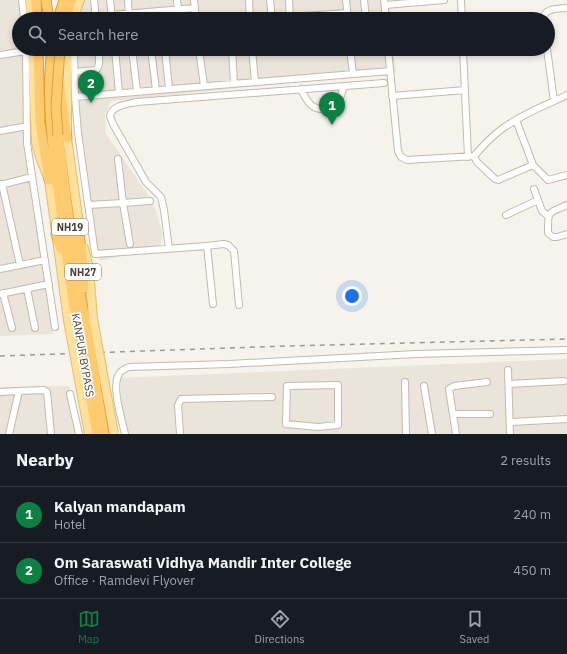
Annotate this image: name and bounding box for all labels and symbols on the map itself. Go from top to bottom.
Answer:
pin: 2 [78,70,104,103]
pin: 1 [319,92,345,125]
road number: NH19 [52,219,88,235]
road number: NH27 [65,264,101,280]
your location [342,286,362,306]
street label: KANPUR BYPASS [69,312,97,398]

